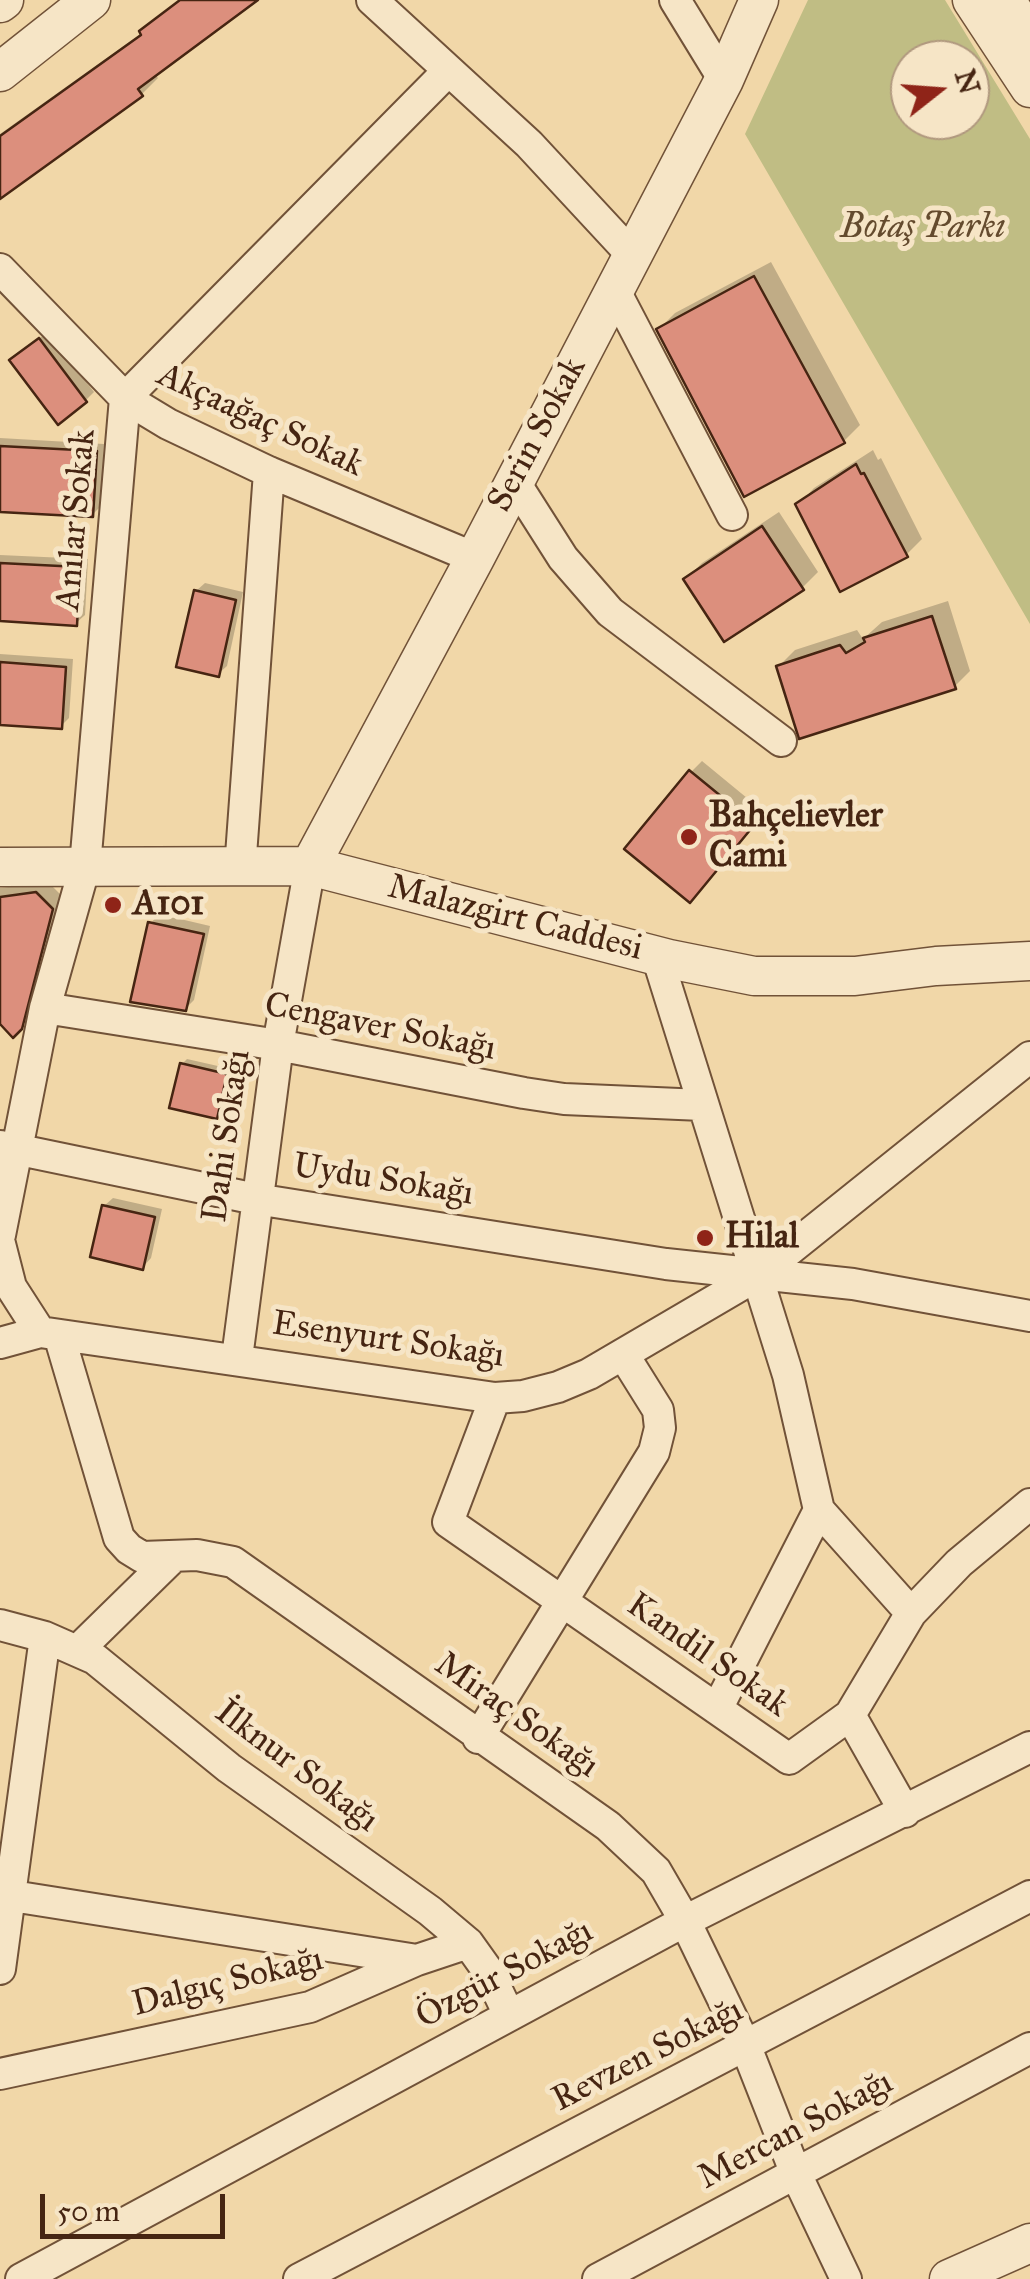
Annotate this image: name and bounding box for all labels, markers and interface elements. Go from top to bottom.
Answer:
north arrow [890,40,990,140]
text: N [947,65,987,98]
park label: Botaş Parkı [841,207,1005,249]
street label: Serin Sokak [480,351,596,519]
street label: Akçaağaç Sokak [150,355,370,487]
street label: Anılar Sokak [48,427,106,613]
place label: Bahçelievler Cami [709,796,883,878]
marker: Bahçelievler Cami [678,826,700,848]
street label: Malazgirt Caddesi [383,867,647,971]
place label: A101 [133,884,204,926]
marker: A101 [102,894,124,916]
street label: Cengaver Sokağı [261,985,499,1071]
street label: Dahi Sokağı [195,1047,261,1225]
street label: Uydu Sokağı [290,1146,476,1216]
place label: Hilal [725,1217,799,1259]
marker: Hilal [694,1227,716,1249]
street label: Esenyurt Sokağı [269,1304,507,1378]
street label: Kandil Sokak [618,1585,796,1727]
street label: Miraç Sokağı [426,1644,606,1788]
street label: İlknur Sokağı [206,1692,386,1842]
street label: Özgür Sokağı [410,1911,600,2039]
street label: Dalgıç Sokağı [128,1939,328,2027]
street label: Revzen Sokağı [546,1990,750,2122]
street label: Mercan Sokağı [692,2062,900,2200]
scale bar [45,2174,230,2236]
text: 50 m [57,2193,120,2229]

